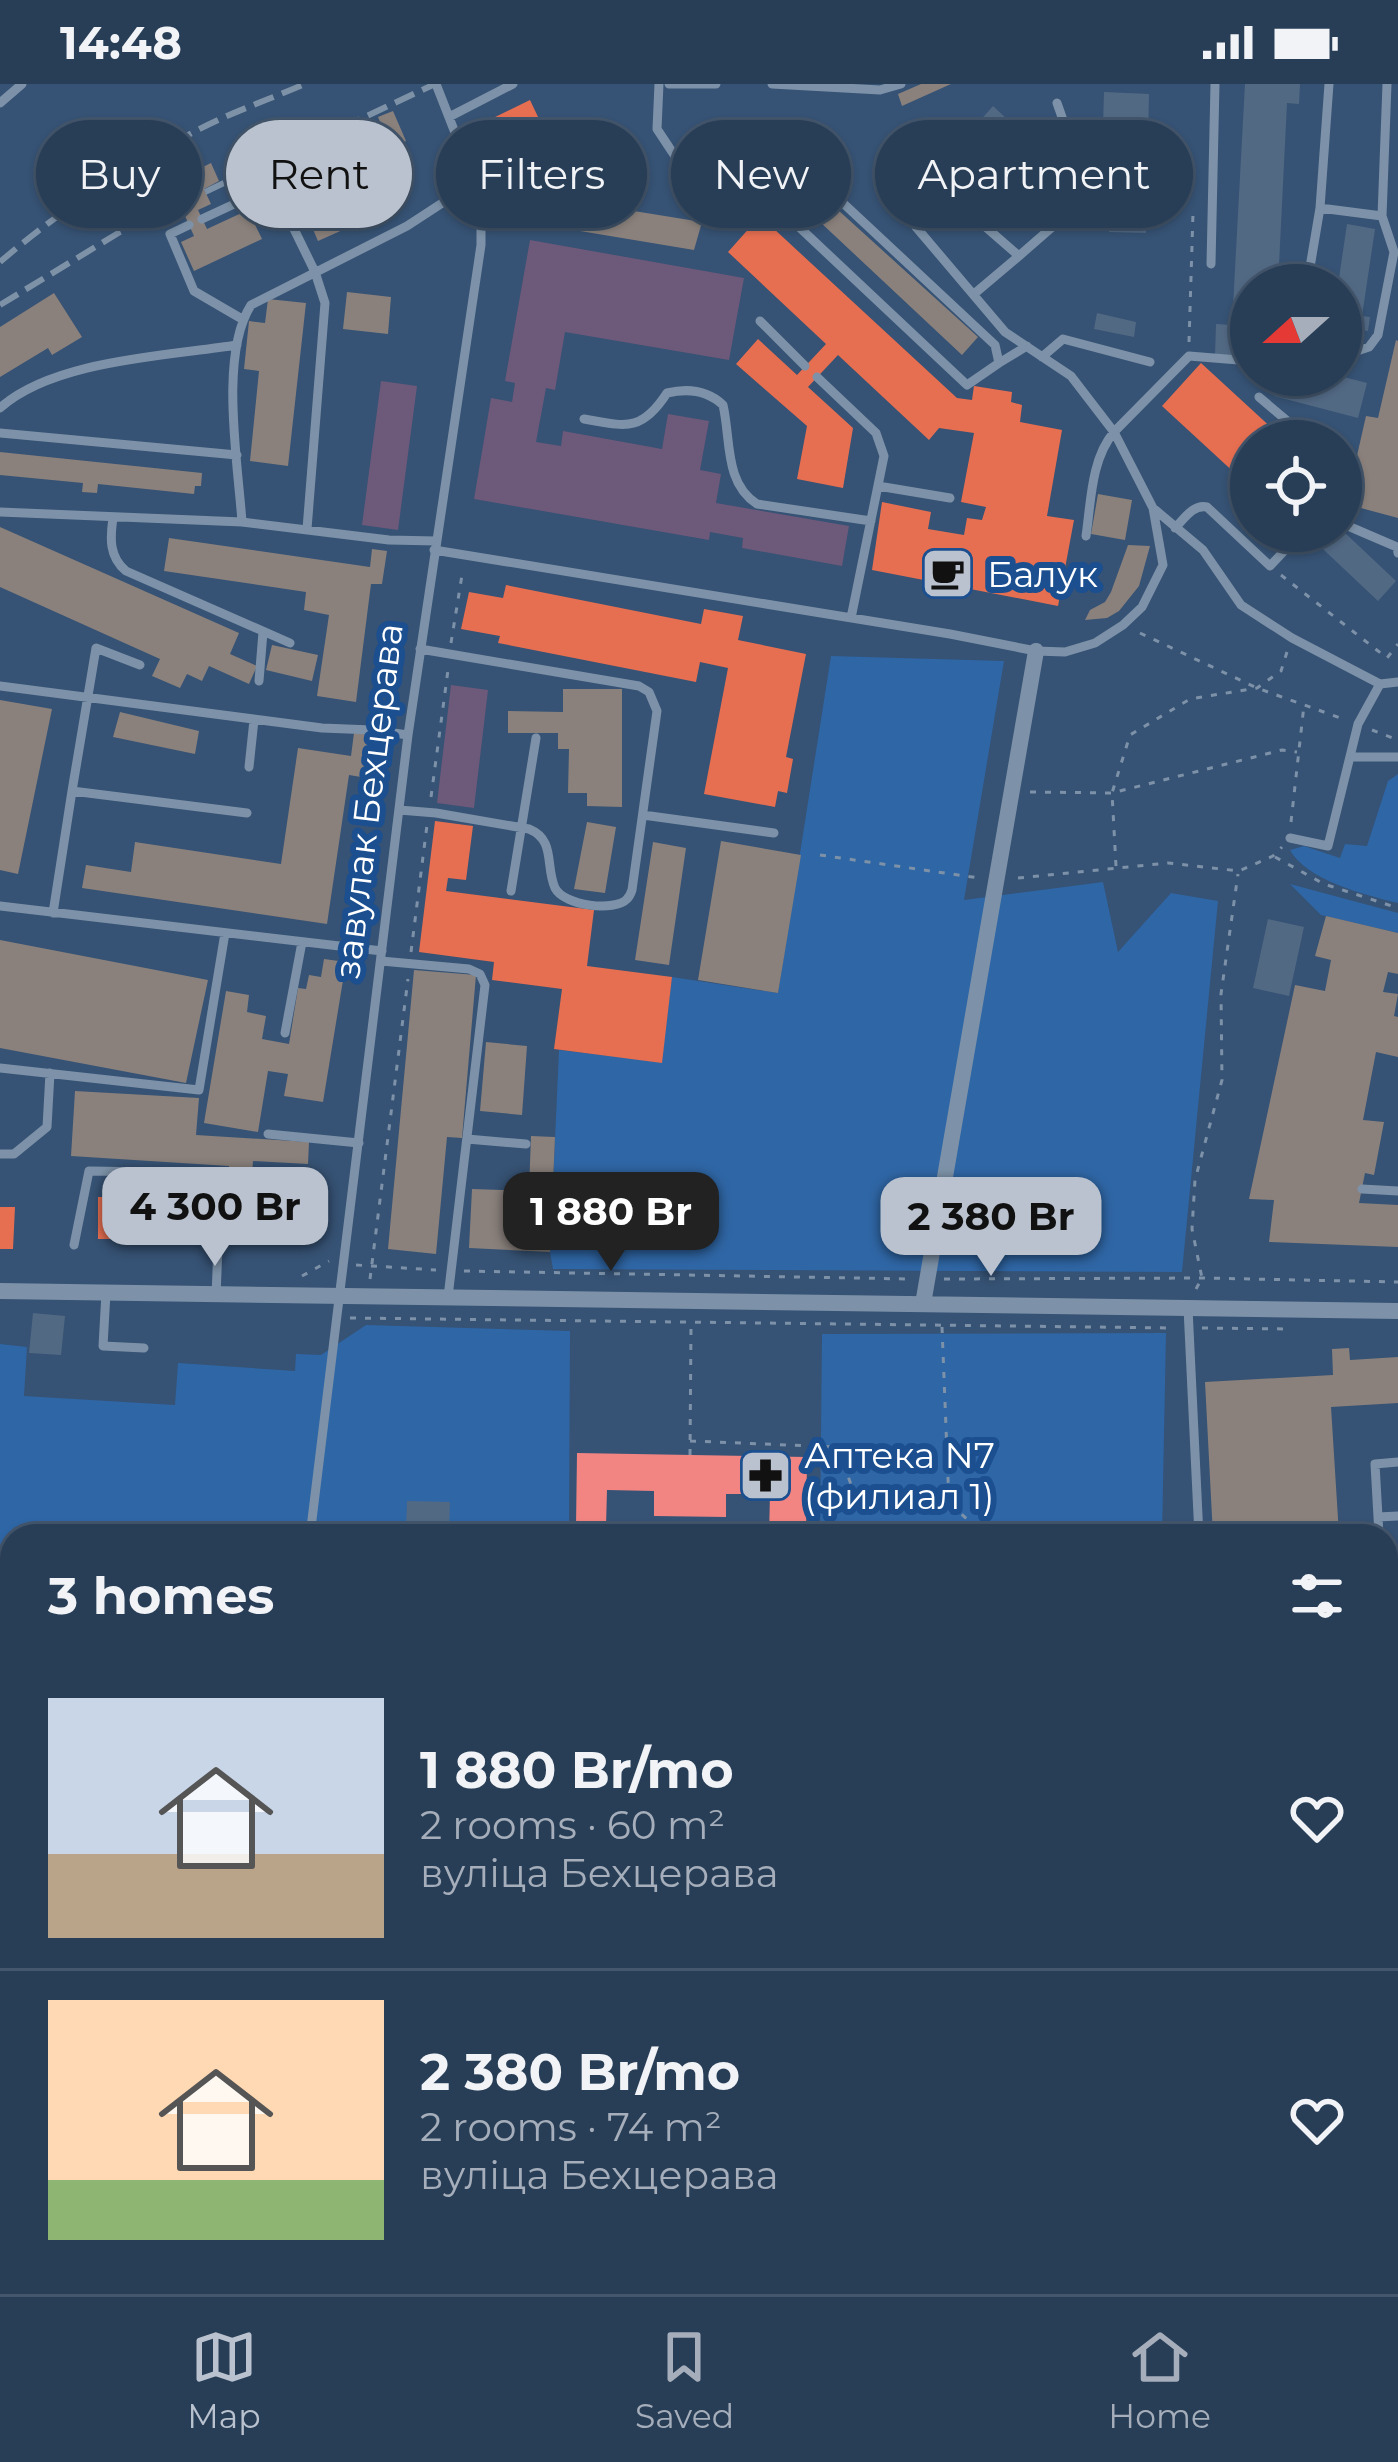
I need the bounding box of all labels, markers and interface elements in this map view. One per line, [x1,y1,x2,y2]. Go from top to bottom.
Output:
text: 14:48 [60,15,182,70]
chip: Buy [36,120,202,228]
chip: Rent [226,120,412,228]
chip: Filters [436,120,647,228]
chip: New [671,120,851,228]
chip: Apartment [875,120,1193,228]
north arrow [1230,264,1362,396]
map controls [1230,264,1362,552]
button: locate [1230,420,1362,552]
cafe icon: Балук [920,546,976,602]
place label: Балук [987,552,1098,596]
street label: завулак Бехцерава [324,621,412,981]
pin: 4 300 Br [91,1167,339,1269]
pin: 1 880 Br [487,1172,735,1274]
pin: 2 380 Br [867,1177,1115,1279]
text: 4 300 Br [129,1182,301,1230]
text: 1 880 Br [530,1187,692,1235]
text: 2 380 Br [907,1192,1075,1240]
place label: Аптека N7 (филиал 1) [804,1433,995,1518]
pharmacy icon: Аптека N7 (филиал 1) [737,1448,793,1504]
icon: filters [1284,1563,1350,1629]
text: 3 homes [48,1565,274,1627]
text: 1 880 Br/mo [420,1739,734,1801]
icon: home [144,1746,288,1890]
icon: heart [1284,1785,1350,1851]
text: 2 rooms · 60 m² [420,1801,725,1849]
text: вуліца Бехцерава [420,1849,778,1897]
text: 2 380 Br/mo [420,2041,740,2103]
icon: home [144,2048,288,2192]
icon: heart [1284,2087,1350,2153]
text: 2 rooms · 74 m² [420,2103,722,2151]
text: вуліца Бехцерава [420,2151,778,2199]
tab: Map [187,2324,261,2436]
tab: Saved [635,2324,734,2436]
tab: Home [1108,2324,1211,2436]

